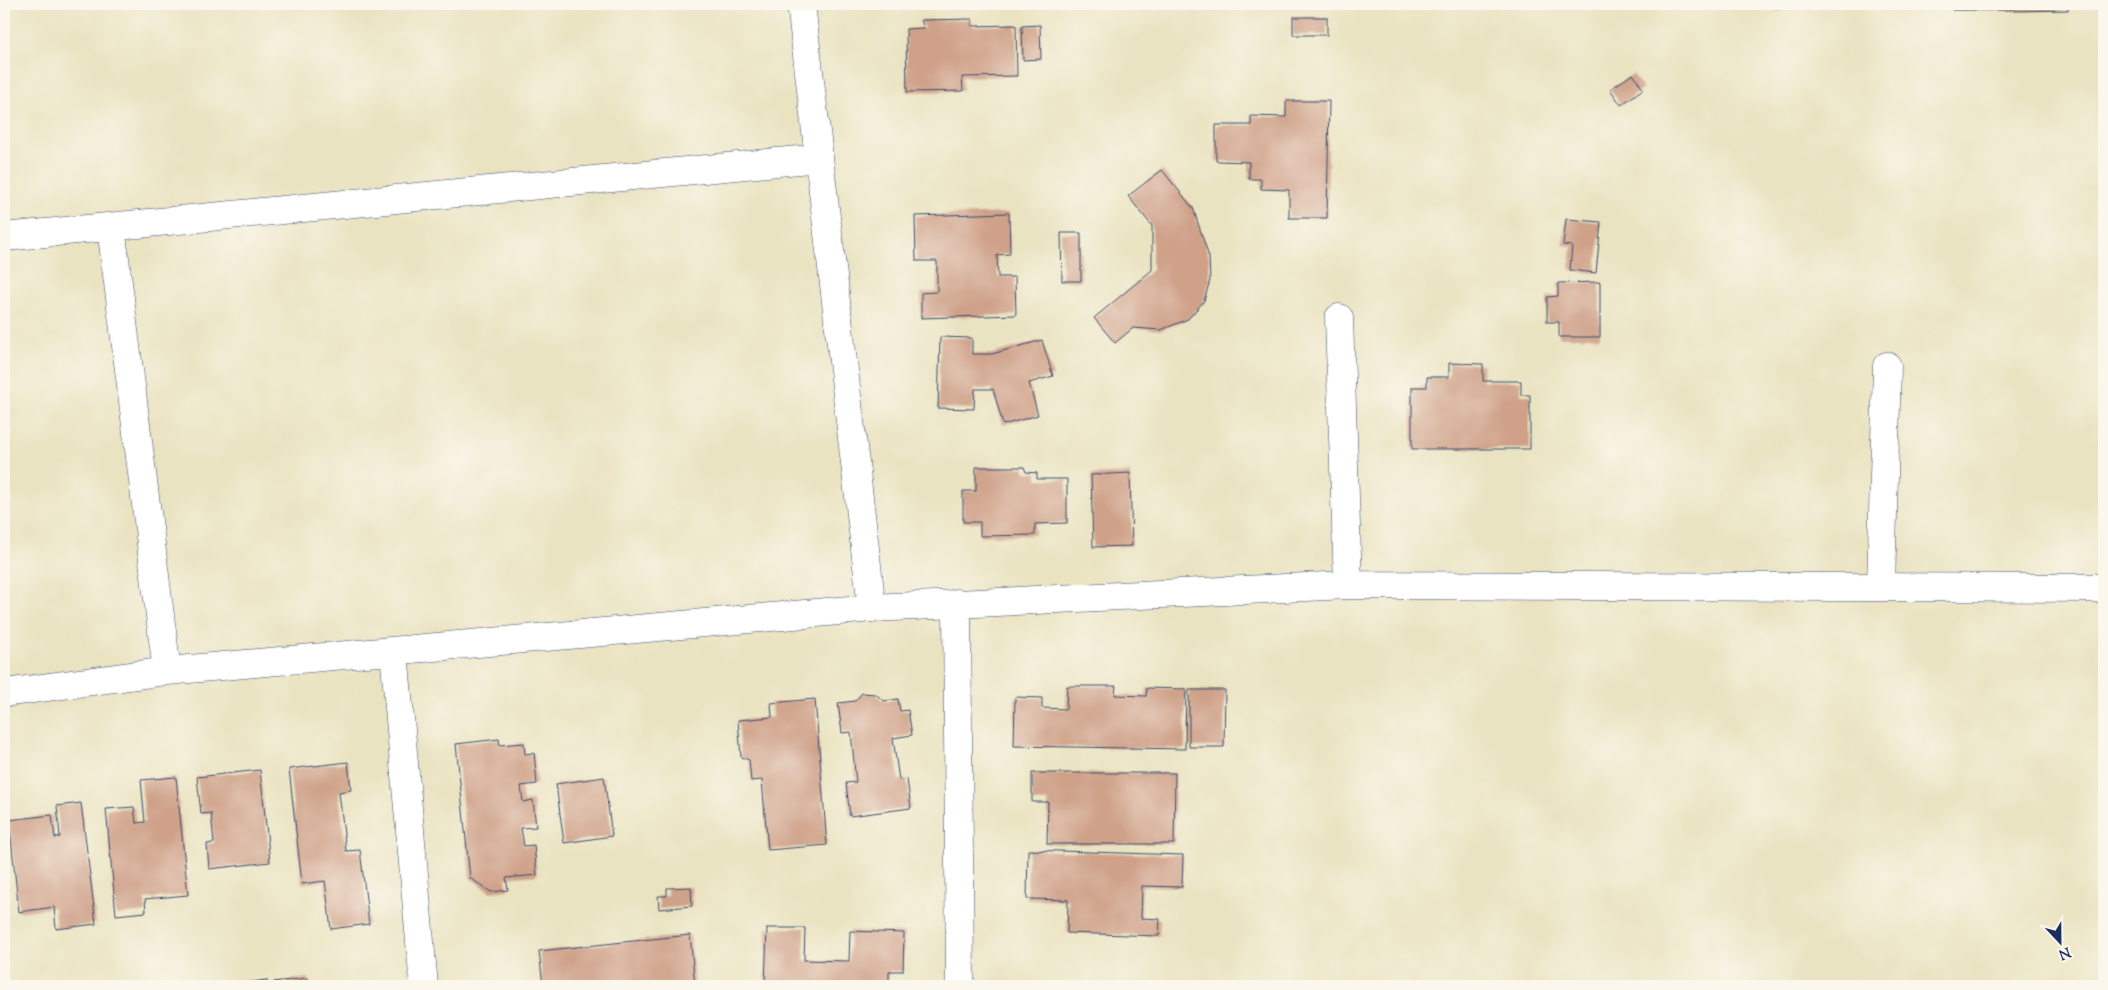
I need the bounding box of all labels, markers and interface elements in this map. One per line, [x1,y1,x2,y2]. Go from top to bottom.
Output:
north arrow [2036,918,2086,968]
text: N [2055,941,2073,964]

